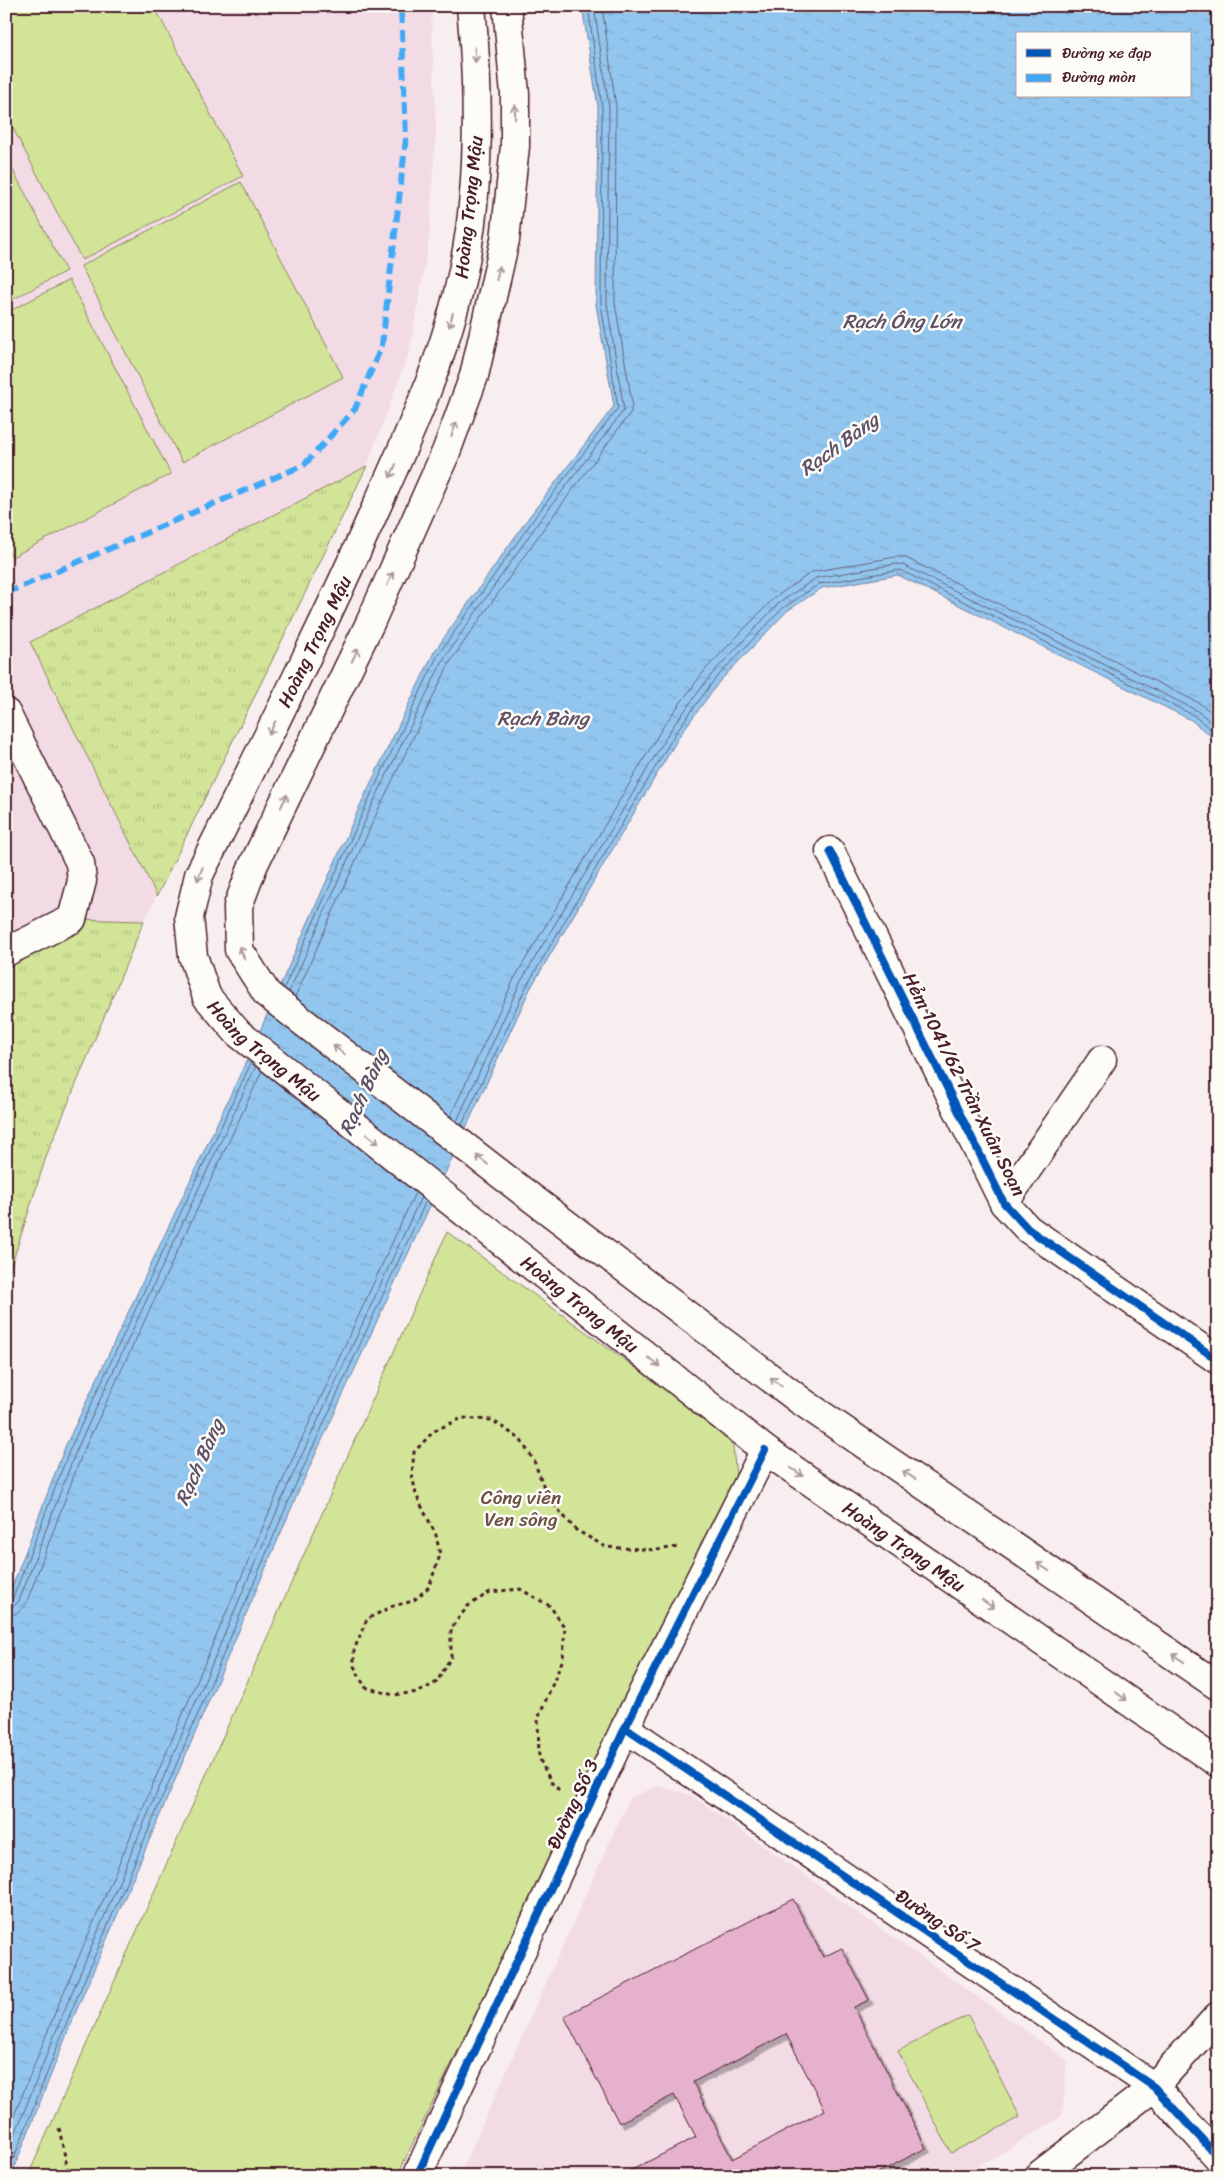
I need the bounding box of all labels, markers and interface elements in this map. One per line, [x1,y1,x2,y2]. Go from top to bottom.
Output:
legend [1016,32,1192,98]
text: Đường xe đạp [1062,40,1151,66]
one-way arrow [471,47,480,63]
text: Đường mòn [1062,64,1136,90]
one-way arrow [510,104,520,120]
street label: Hoàng Trọng Mậu [445,134,492,280]
one-way arrow [494,266,503,282]
water label: Rạch Ông Lớn [843,304,964,339]
one-way arrow [446,311,455,327]
water label: Rạch Bàng [792,402,888,485]
one-way arrow [450,422,459,438]
one-way arrow [387,463,397,478]
street label: Hoàng Trọng Mậu [268,569,361,713]
one-way arrow [386,572,395,587]
one-way arrow [351,648,360,663]
water label: Rạch Bàng [497,701,591,736]
one-way arrow [267,720,276,735]
one-way arrow [280,794,289,809]
one-way arrow [195,866,205,881]
one-way arrow [237,945,246,960]
street label: Hẻm 1041/62 Trần Xuân Soạn [894,966,1035,1202]
street label: Hoàng Trọng Mậu [199,992,329,1110]
water label: Rạch Bàng [329,1042,399,1141]
one-way arrow [333,1045,346,1056]
one-way arrow [366,1133,379,1144]
one-way arrow [475,1155,489,1165]
street label: Hoàng Trọng Mậu [513,1247,646,1362]
one-way arrow [647,1356,660,1367]
one-way arrow [769,1377,783,1387]
water label: Rạch Bàng [165,1412,235,1511]
one-way arrow [789,1467,803,1477]
one-way arrow [903,1470,917,1480]
park label: Công viên Ven sông [481,1481,561,1536]
street label: Hoàng Trọng Mậu [835,1492,972,1601]
one-way arrow [1037,1562,1051,1572]
one-way arrow [980,1599,994,1609]
one-way arrow [1171,1653,1185,1663]
one-way arrow [1114,1691,1128,1701]
street label: Đường Số 3 [537,1753,608,1855]
street label: Đường Số 7 [888,1880,988,1962]

